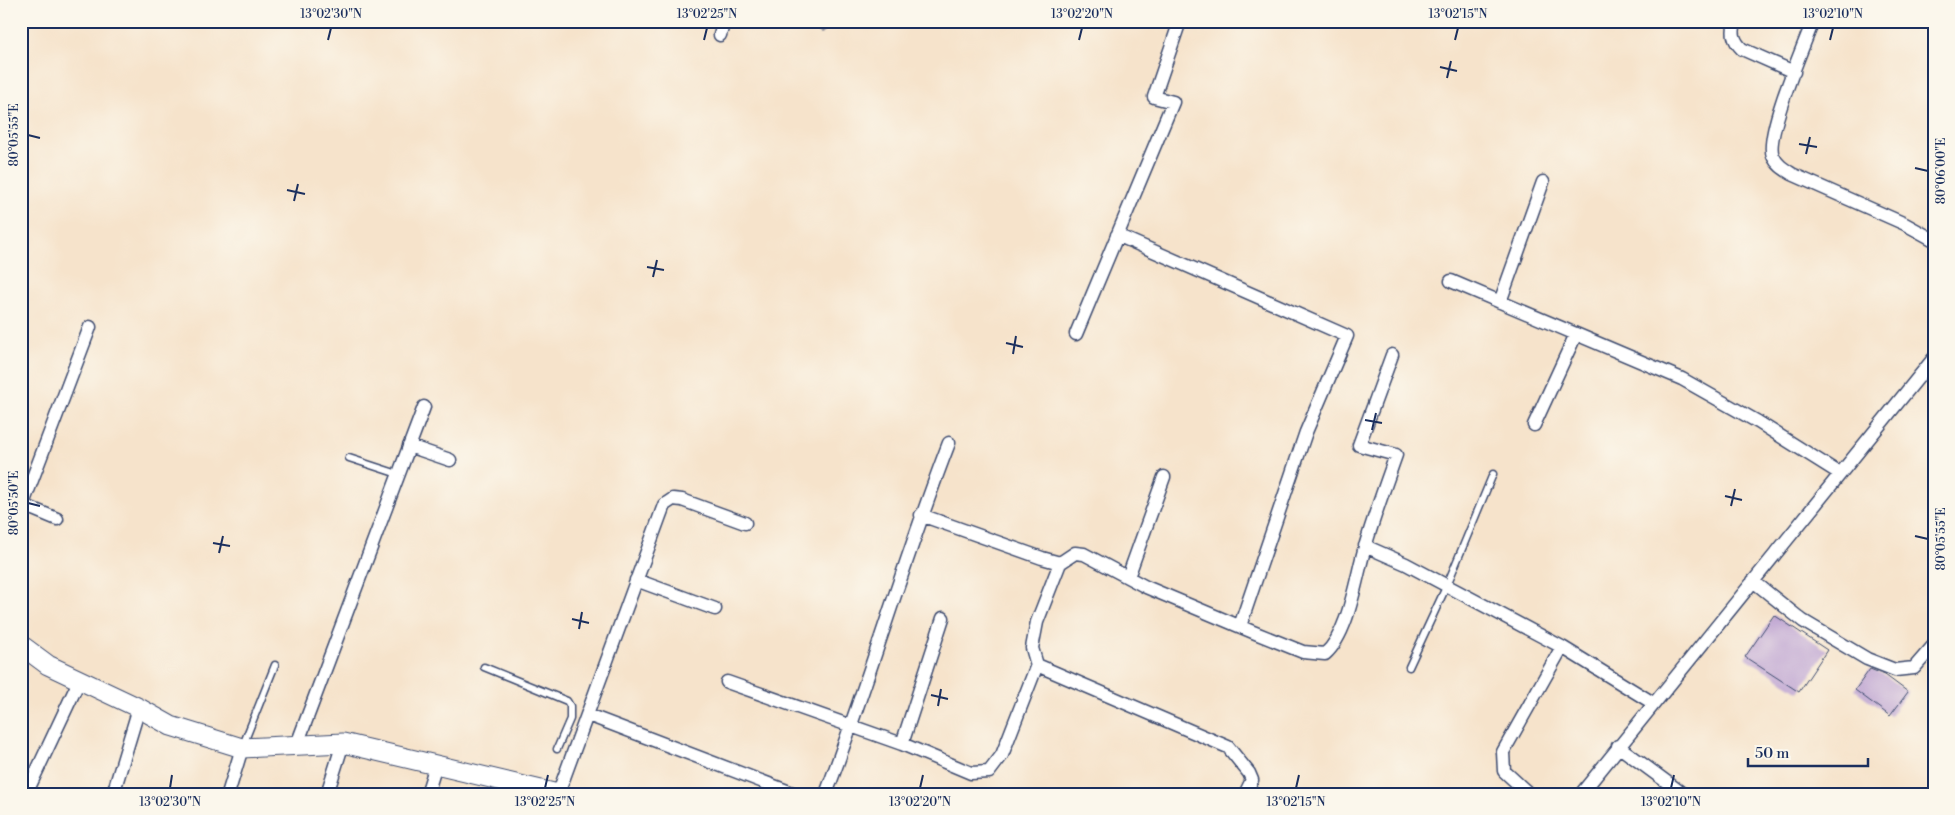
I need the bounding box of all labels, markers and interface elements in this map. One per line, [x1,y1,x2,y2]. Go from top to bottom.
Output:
text: 13°02'30"N [300,7,362,22]
text: 13°02'25"N [677,7,737,22]
text: 13°02'20"N [1051,7,1113,22]
text: 13°02'15"N [1429,7,1488,22]
text: 13°02'10"N [1803,7,1863,22]
text: 80°05'55"E [7,103,22,167]
text: 80°06'00"E [1934,138,1949,204]
text: 80°05'50"E [7,471,22,535]
text: 80°05'55"E [1934,507,1949,571]
scale bar [1748,735,1868,767]
text: 50 m [1755,744,1789,763]
text: 13°02'30"N [139,795,201,810]
text: 13°02'25"N [515,795,575,810]
text: 13°02'20"N [889,795,951,810]
text: 13°02'15"N [1267,795,1326,810]
text: 13°02'10"N [1641,795,1701,810]

